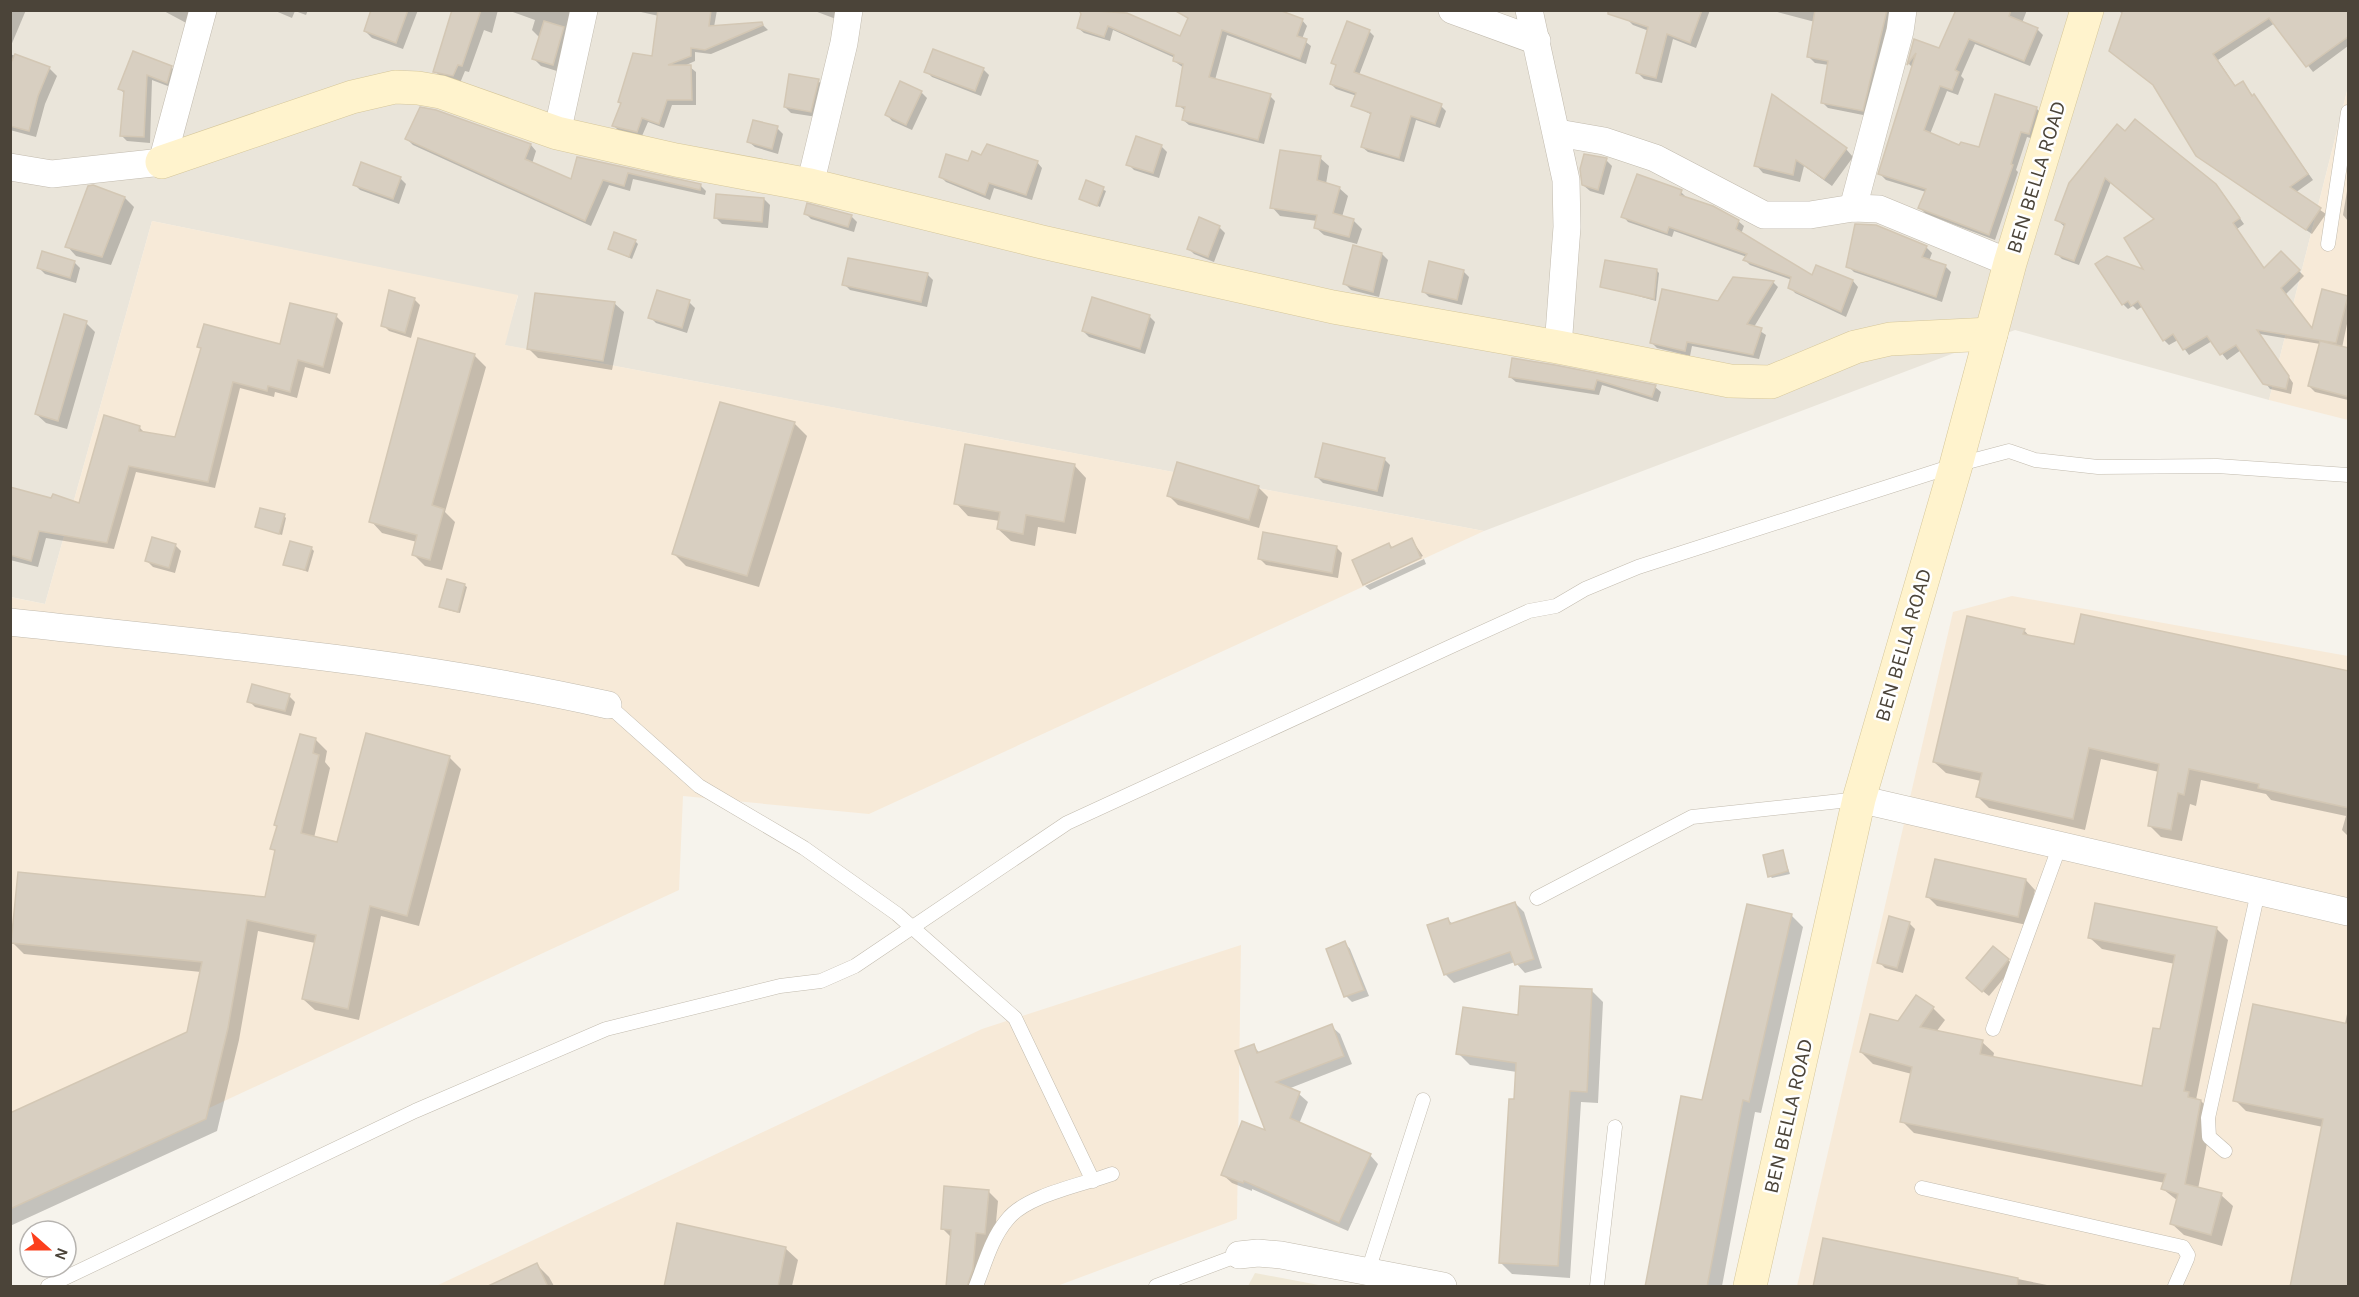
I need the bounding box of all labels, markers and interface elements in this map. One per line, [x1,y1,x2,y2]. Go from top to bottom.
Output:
street label: BEN BELLA ROAD [2001,98,2071,256]
street label: BEN BELLA ROAD [1870,566,1936,724]
street label: BEN BELLA ROAD [1759,1036,1817,1196]
north arrow [18,1219,78,1279]
text: N [51,1245,72,1263]

